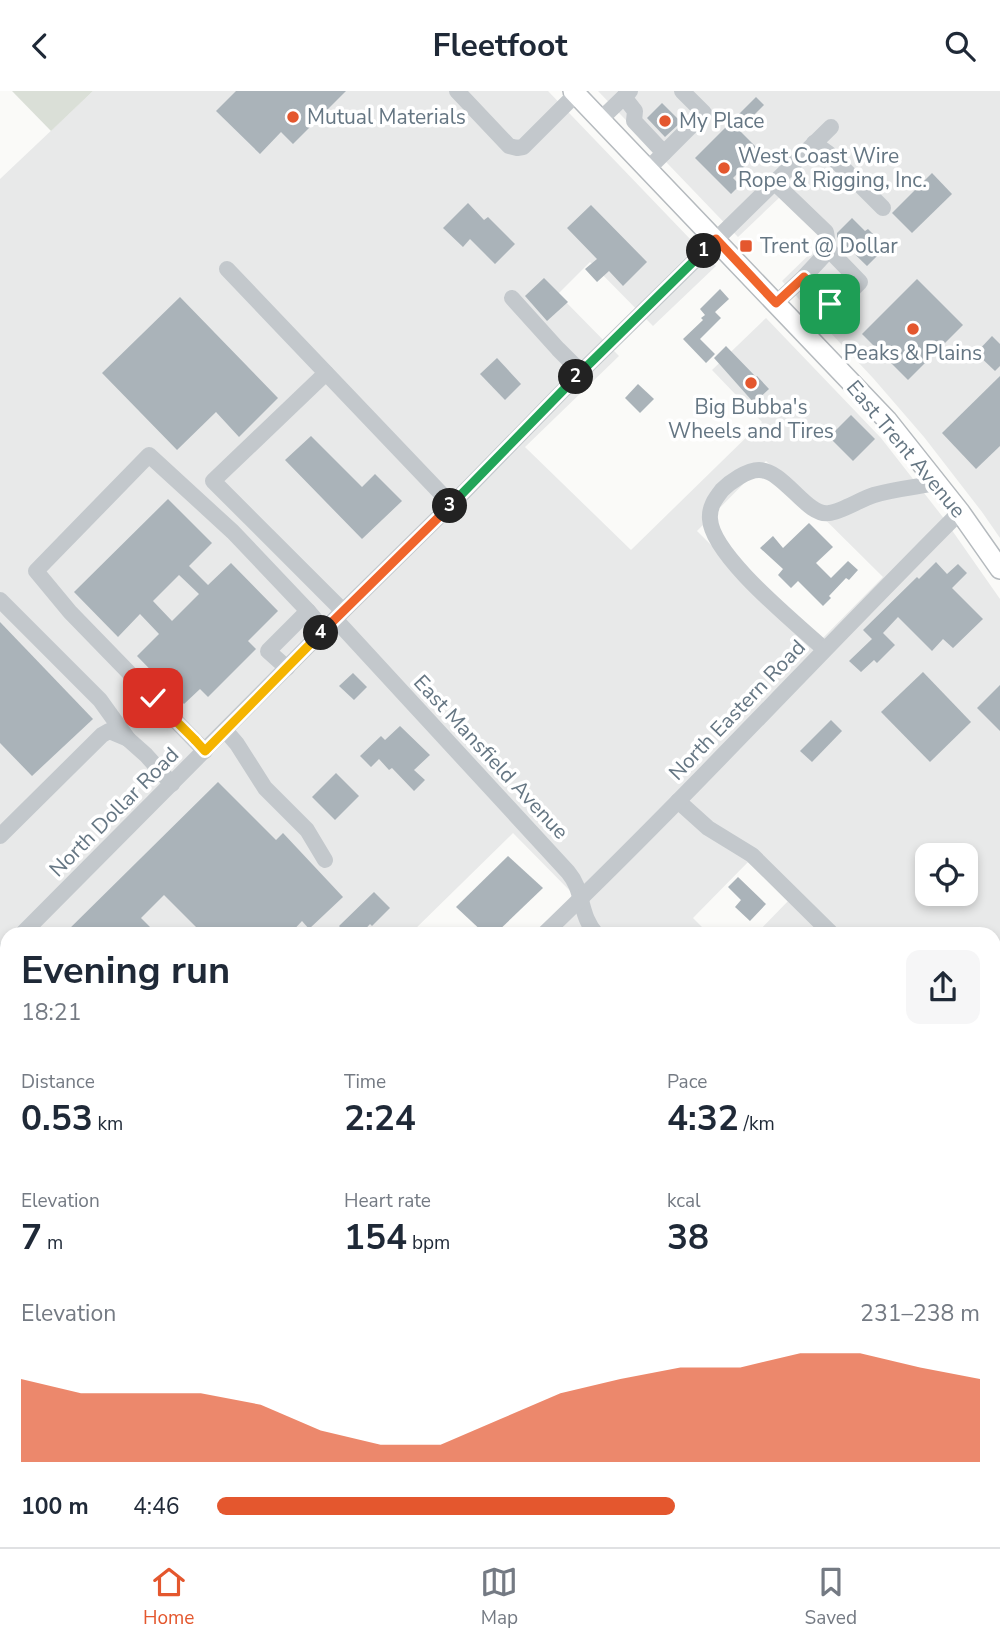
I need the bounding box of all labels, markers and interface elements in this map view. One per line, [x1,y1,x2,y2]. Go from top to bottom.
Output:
text: Fleetfoot [432,24,568,67]
icon: back [21,27,59,65]
icon: search [941,27,979,65]
place label: Mutual Materials [307,103,466,131]
place label: My Place [679,107,764,135]
marker: Mutual Materials [285,109,301,125]
marker: My Place [657,113,673,129]
place label: West Coast Wire Rope & Rigging, Inc. [738,142,927,194]
marker: West Coast Wire Rope & Rigging, Inc. [716,160,732,176]
place label: Trent @ Dollar [760,232,898,260]
pin: 1 [686,233,722,269]
text: 1 [698,237,709,263]
marker: Trent @ Dollar [738,238,754,254]
pin [800,274,860,334]
icon: arrive [811,285,849,323]
marker: Peaks & Plains [905,321,921,337]
place label: Peaks & Plains [844,339,982,367]
pin: 2 [558,359,594,395]
text: 2 [570,363,581,389]
street label: East Trent Avenue [840,374,972,524]
marker: Big Bubba's Wheels and Tires [743,375,759,391]
place label: Big Bubba's Wheels and Tires [668,393,834,445]
pin: 3 [433,489,468,523]
text: 3 [444,492,455,518]
pin: 4 [304,615,338,651]
text: 4 [315,619,326,645]
street label: North Eastern Road [663,634,811,786]
pin [123,668,183,728]
street label: East Mansfield Avenue [407,669,575,845]
icon: check [134,679,172,717]
street label: North Dollar Road [43,741,185,883]
map controls [915,843,978,906]
button: locate [915,843,978,906]
text: Evening run [21,945,230,996]
button: share [906,950,980,1024]
text: 18:21 [21,997,81,1028]
text: Distance [21,1069,95,1095]
text: Time [344,1069,386,1095]
text: Pace [667,1069,707,1095]
text: 0.53 [21,1095,93,1142]
text: 2:24 [344,1095,416,1142]
text: 4:32 [667,1095,739,1142]
text: km [93,1111,123,1137]
text: /km [739,1111,775,1137]
text: Elevation [21,1188,100,1214]
text: Heart rate [344,1188,431,1214]
text: kcal [667,1188,701,1214]
text: 7 [21,1214,42,1261]
text: 154 [344,1214,407,1261]
text: 38 [667,1214,709,1261]
text: m [42,1230,63,1256]
text: bpm [407,1230,450,1256]
text: Elevation [21,1298,116,1329]
text: 231–238 m [860,1298,980,1329]
text: 100 m [21,1491,89,1522]
text: 4:46 [133,1491,180,1522]
tab: Home [143,1563,194,1631]
tab: Map [480,1563,518,1631]
tab: Saved [804,1563,857,1631]

